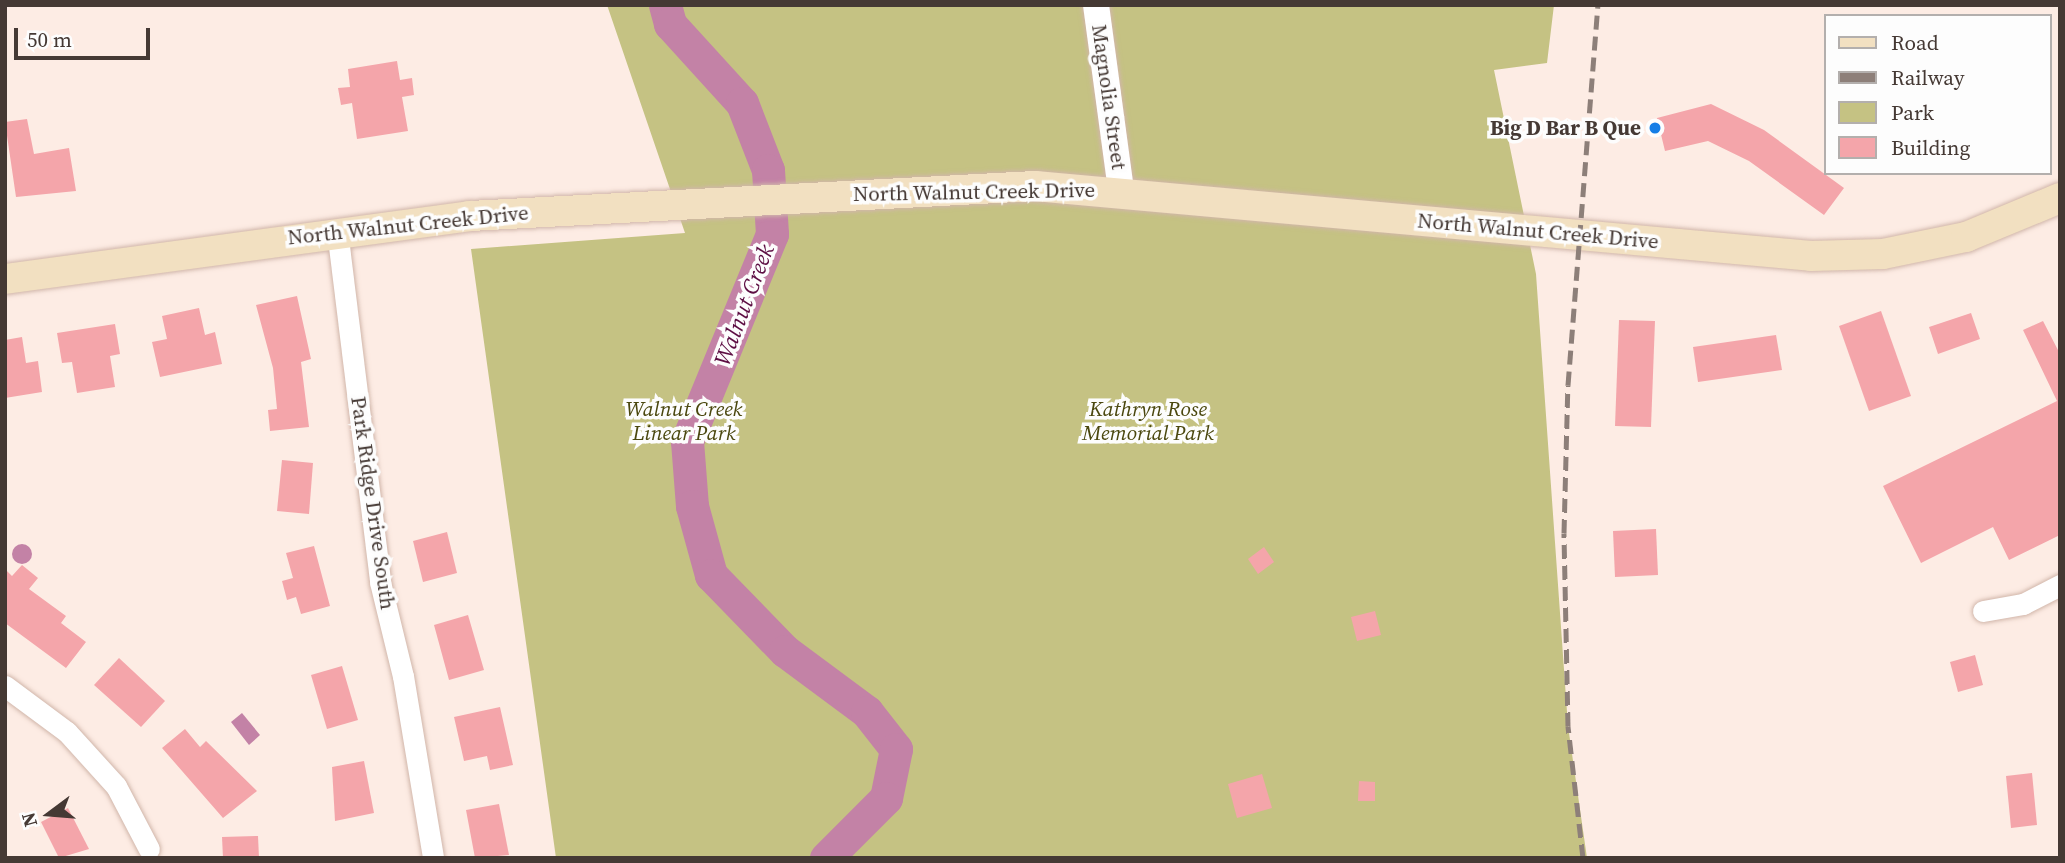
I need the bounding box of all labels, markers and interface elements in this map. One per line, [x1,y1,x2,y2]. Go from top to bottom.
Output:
scale bar [18,14,154,58]
legend [1824,14,2051,175]
street label: Magnolia Street [1086,23,1132,171]
text: 50 m [27,25,72,54]
text: Road [1891,28,1939,57]
text: Railway [1891,63,1965,92]
text: Park [1891,98,1934,127]
place label: Big D Bar B Que [1490,115,1641,141]
marker: Big D Bar B Que [1647,120,1663,136]
text: Building [1891,133,1970,162]
street label: North Walnut Creek Drive [852,177,1096,207]
street label: North Walnut Creek Drive [286,200,530,250]
street label: North Walnut Creek Drive [1416,208,1660,254]
water label: Walnut Creek [708,240,780,370]
street label: Park Ridge Drive South [346,395,400,611]
park label: Walnut Creek Linear Park [626,396,742,446]
park label: Kathryn Rose Memorial Park [1082,396,1214,446]
north arrow [14,779,84,849]
text: N [14,810,43,830]

